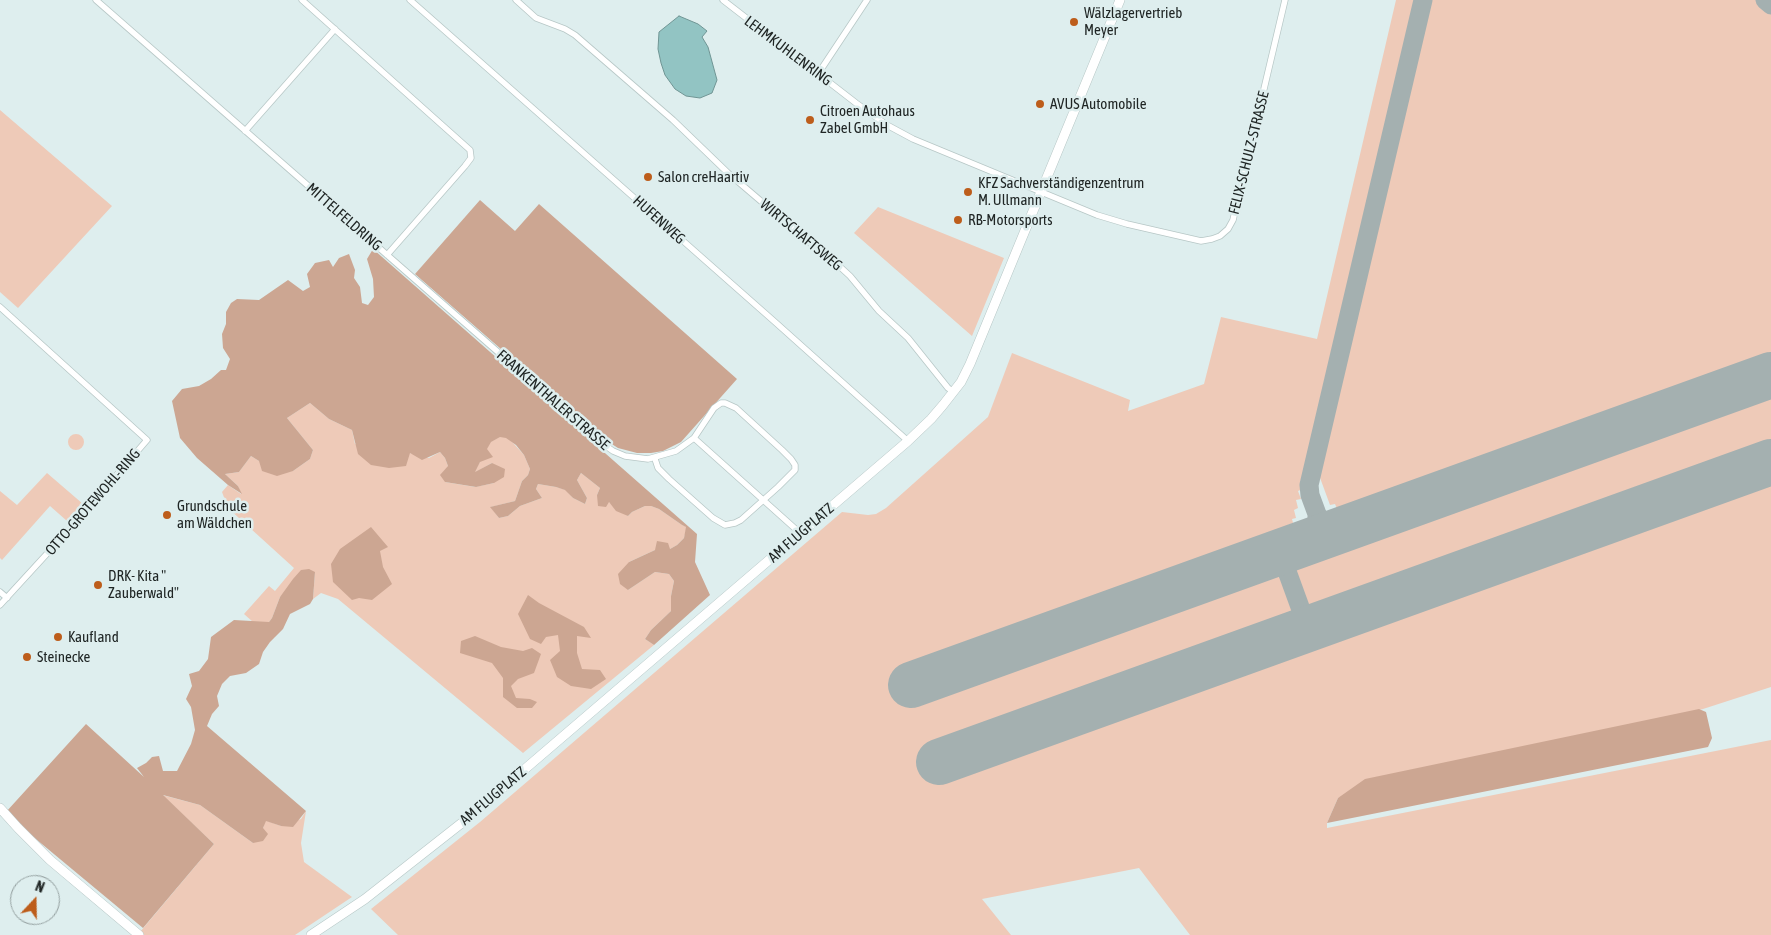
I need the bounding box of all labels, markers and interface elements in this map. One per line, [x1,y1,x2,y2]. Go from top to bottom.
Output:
place label: Wälzlagervertrieb Meyer [1084,4,1182,39]
street label: LEHMKUHLENRING [741,12,835,90]
marker: Wälzlagervertrieb Meyer [1068,16,1080,28]
street label: FELIX-SCHULZ-STRASSE [1225,90,1273,216]
place label: AVUS Automobile [1050,95,1146,113]
marker: AVUS Automobile [1034,98,1046,110]
place label: Citroen Autohaus Zabel GmbH [820,102,915,137]
marker: Citroen Autohaus Zabel GmbH [804,114,816,126]
place label: Salon creHaartiv [658,168,749,186]
marker: Salon creHaartiv [642,171,654,183]
place label: KFZ Sachverständigenzentrum M. Ullmann [978,174,1144,209]
street label: MITTELFELDRING [303,179,385,255]
marker: KFZ Sachverständigenzentrum M. Ullmann [962,186,974,198]
street label: HUFENWEG [629,192,689,248]
street label: WIRTSCHAFTSWEG [756,195,846,275]
place label: RB-Motorsports [968,211,1052,229]
marker: RB-Motorsports [952,214,964,226]
street label: FRANKENTHALER STRASSE [493,346,613,454]
street label: OTTO-GROTEWOHL-RING [42,445,144,559]
place label: Grundschule am Wäldchen [177,497,252,532]
street label: AM FLUGPLATZ [764,500,838,566]
marker: Grundschule am Wäldchen [161,509,173,521]
place label: DRK- Kita " Zauberwald" [108,567,179,602]
marker: DRK- Kita " Zauberwald" [92,579,104,591]
place label: Kaufland [68,628,119,646]
marker: Kaufland [52,631,64,643]
place label: Steinecke [37,648,90,666]
marker: Steinecke [21,651,33,663]
street label: AM FLUGPLATZ [456,763,530,829]
north arrow [10,875,60,925]
text: N [33,878,47,896]

